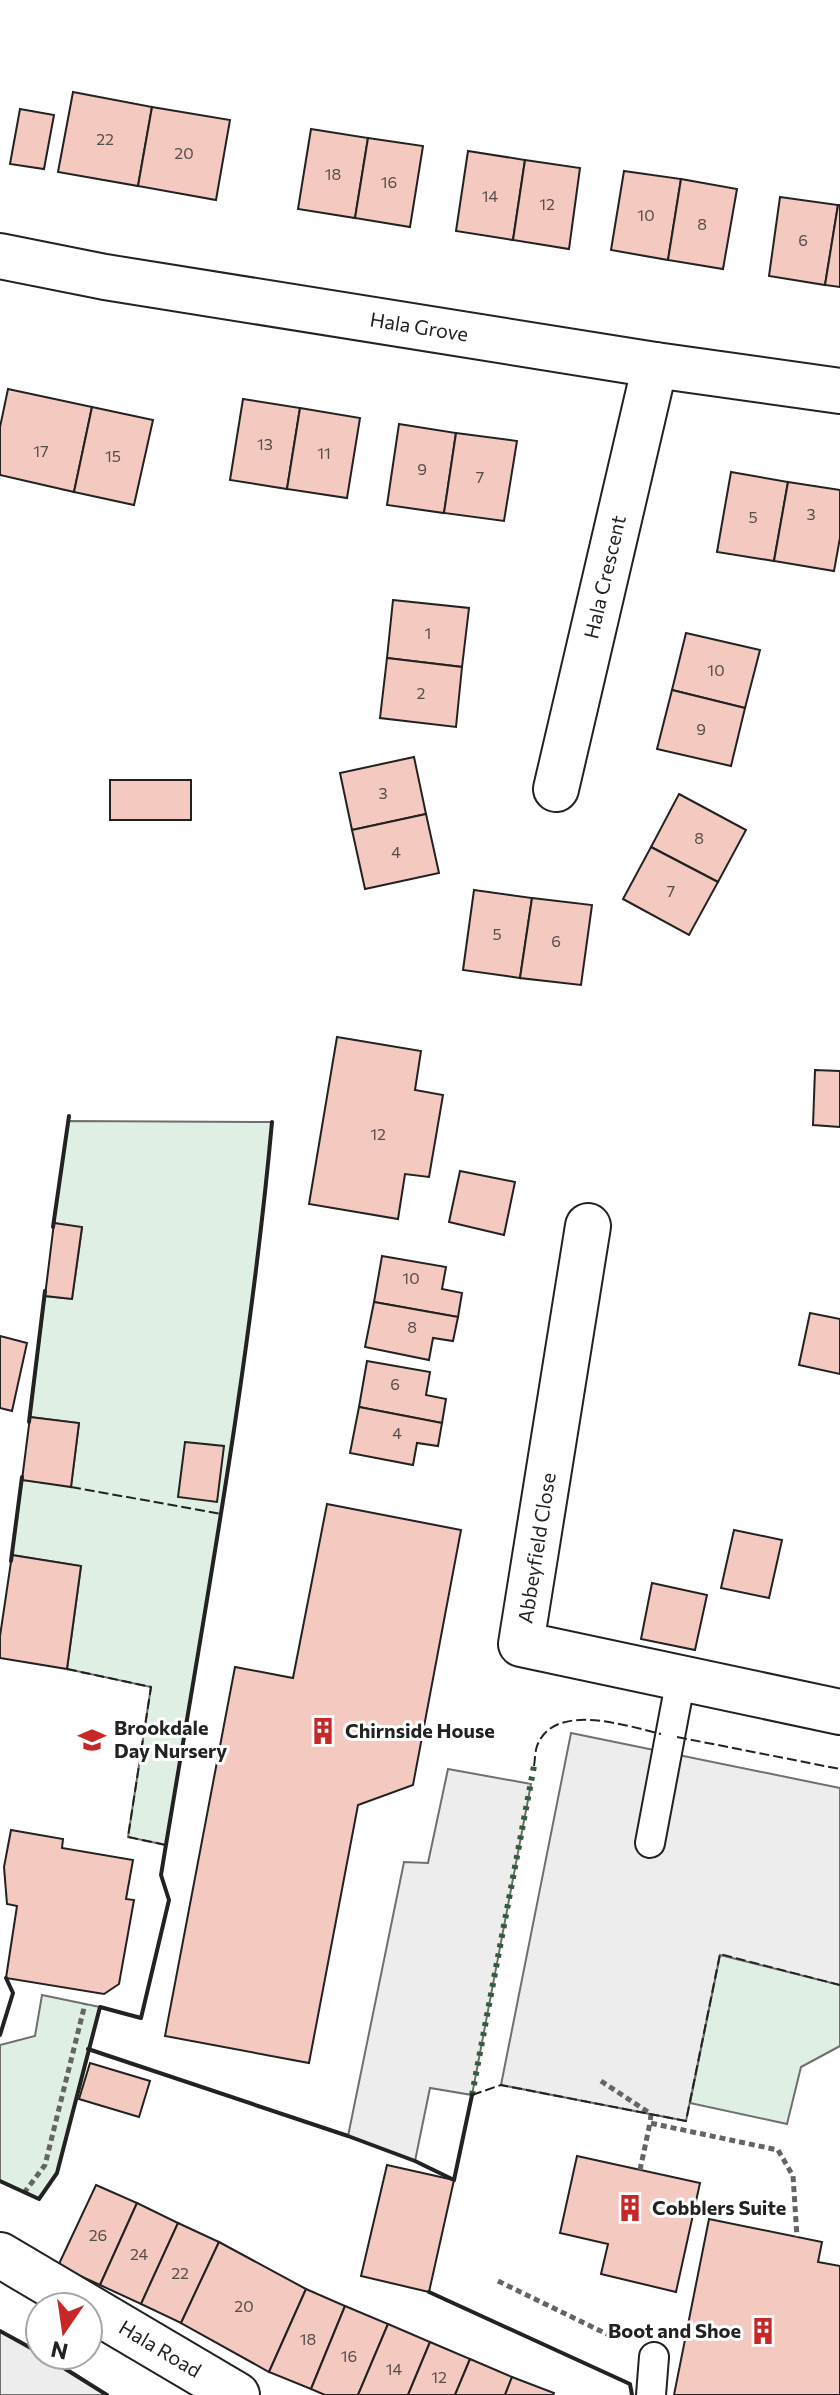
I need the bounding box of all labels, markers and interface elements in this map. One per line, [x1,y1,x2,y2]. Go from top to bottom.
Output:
house number: 22 [96,129,114,148]
house number: 20 [174,143,194,162]
house number: 18 [325,164,341,183]
house number: 16 [381,172,397,191]
house number: 14 [482,186,499,205]
house number: 12 [539,194,555,213]
house number: 10 [637,205,655,224]
house number: 8 [697,214,707,233]
house number: 6 [798,230,808,249]
street label: Hala Grove [368,306,470,346]
house number: 13 [257,434,273,453]
house number: 17 [33,441,49,460]
house number: 11 [317,443,331,462]
house number: 15 [105,446,121,465]
house number: 9 [417,459,427,478]
house number: 7 [476,467,484,486]
house number: 3 [806,504,816,523]
house number: 5 [748,507,758,526]
street label: Hala Crescent [578,513,630,641]
house number: 1 [425,623,431,642]
house number: 10 [707,660,725,679]
house number: 2 [417,683,426,702]
house number: 9 [696,719,706,738]
house number: 3 [378,783,388,802]
house number: 8 [694,828,704,847]
house number: 4 [391,842,401,861]
house number: 7 [667,881,675,900]
house number: 5 [492,924,502,943]
house number: 6 [551,931,561,950]
house number: 12 [370,1124,386,1143]
house number: 10 [402,1268,420,1287]
house number: 8 [407,1317,417,1336]
house number: 6 [390,1374,400,1393]
house number: 4 [392,1423,402,1442]
street label: Abbeyfield Close [512,1471,560,1625]
place label: Brookdale Day Nursery [114,1715,227,1762]
building icon: Chirnside House [308,1716,338,1746]
place label: Chirnside House [345,1718,495,1742]
school or university icon: Brookdale Day Nursery [77,1725,107,1755]
building icon: Cobblers Suite [615,2193,645,2223]
place label: Cobblers Suite [652,2195,786,2219]
house number: 26 [89,2225,107,2244]
house number: 24 [130,2244,148,2263]
house number: 22 [171,2263,189,2282]
north arrow [24,2291,104,2371]
house number: 20 [234,2296,254,2315]
street label: Hala Road [115,2314,206,2382]
building icon: Boot and Shoe [748,2316,778,2346]
place label: Boot and Shoe [608,2318,741,2342]
house number: 18 [300,2329,316,2348]
text: N [48,2336,70,2366]
house number: 16 [341,2346,357,2365]
house number: 14 [386,2359,403,2378]
house number: 12 [431,2367,447,2386]

